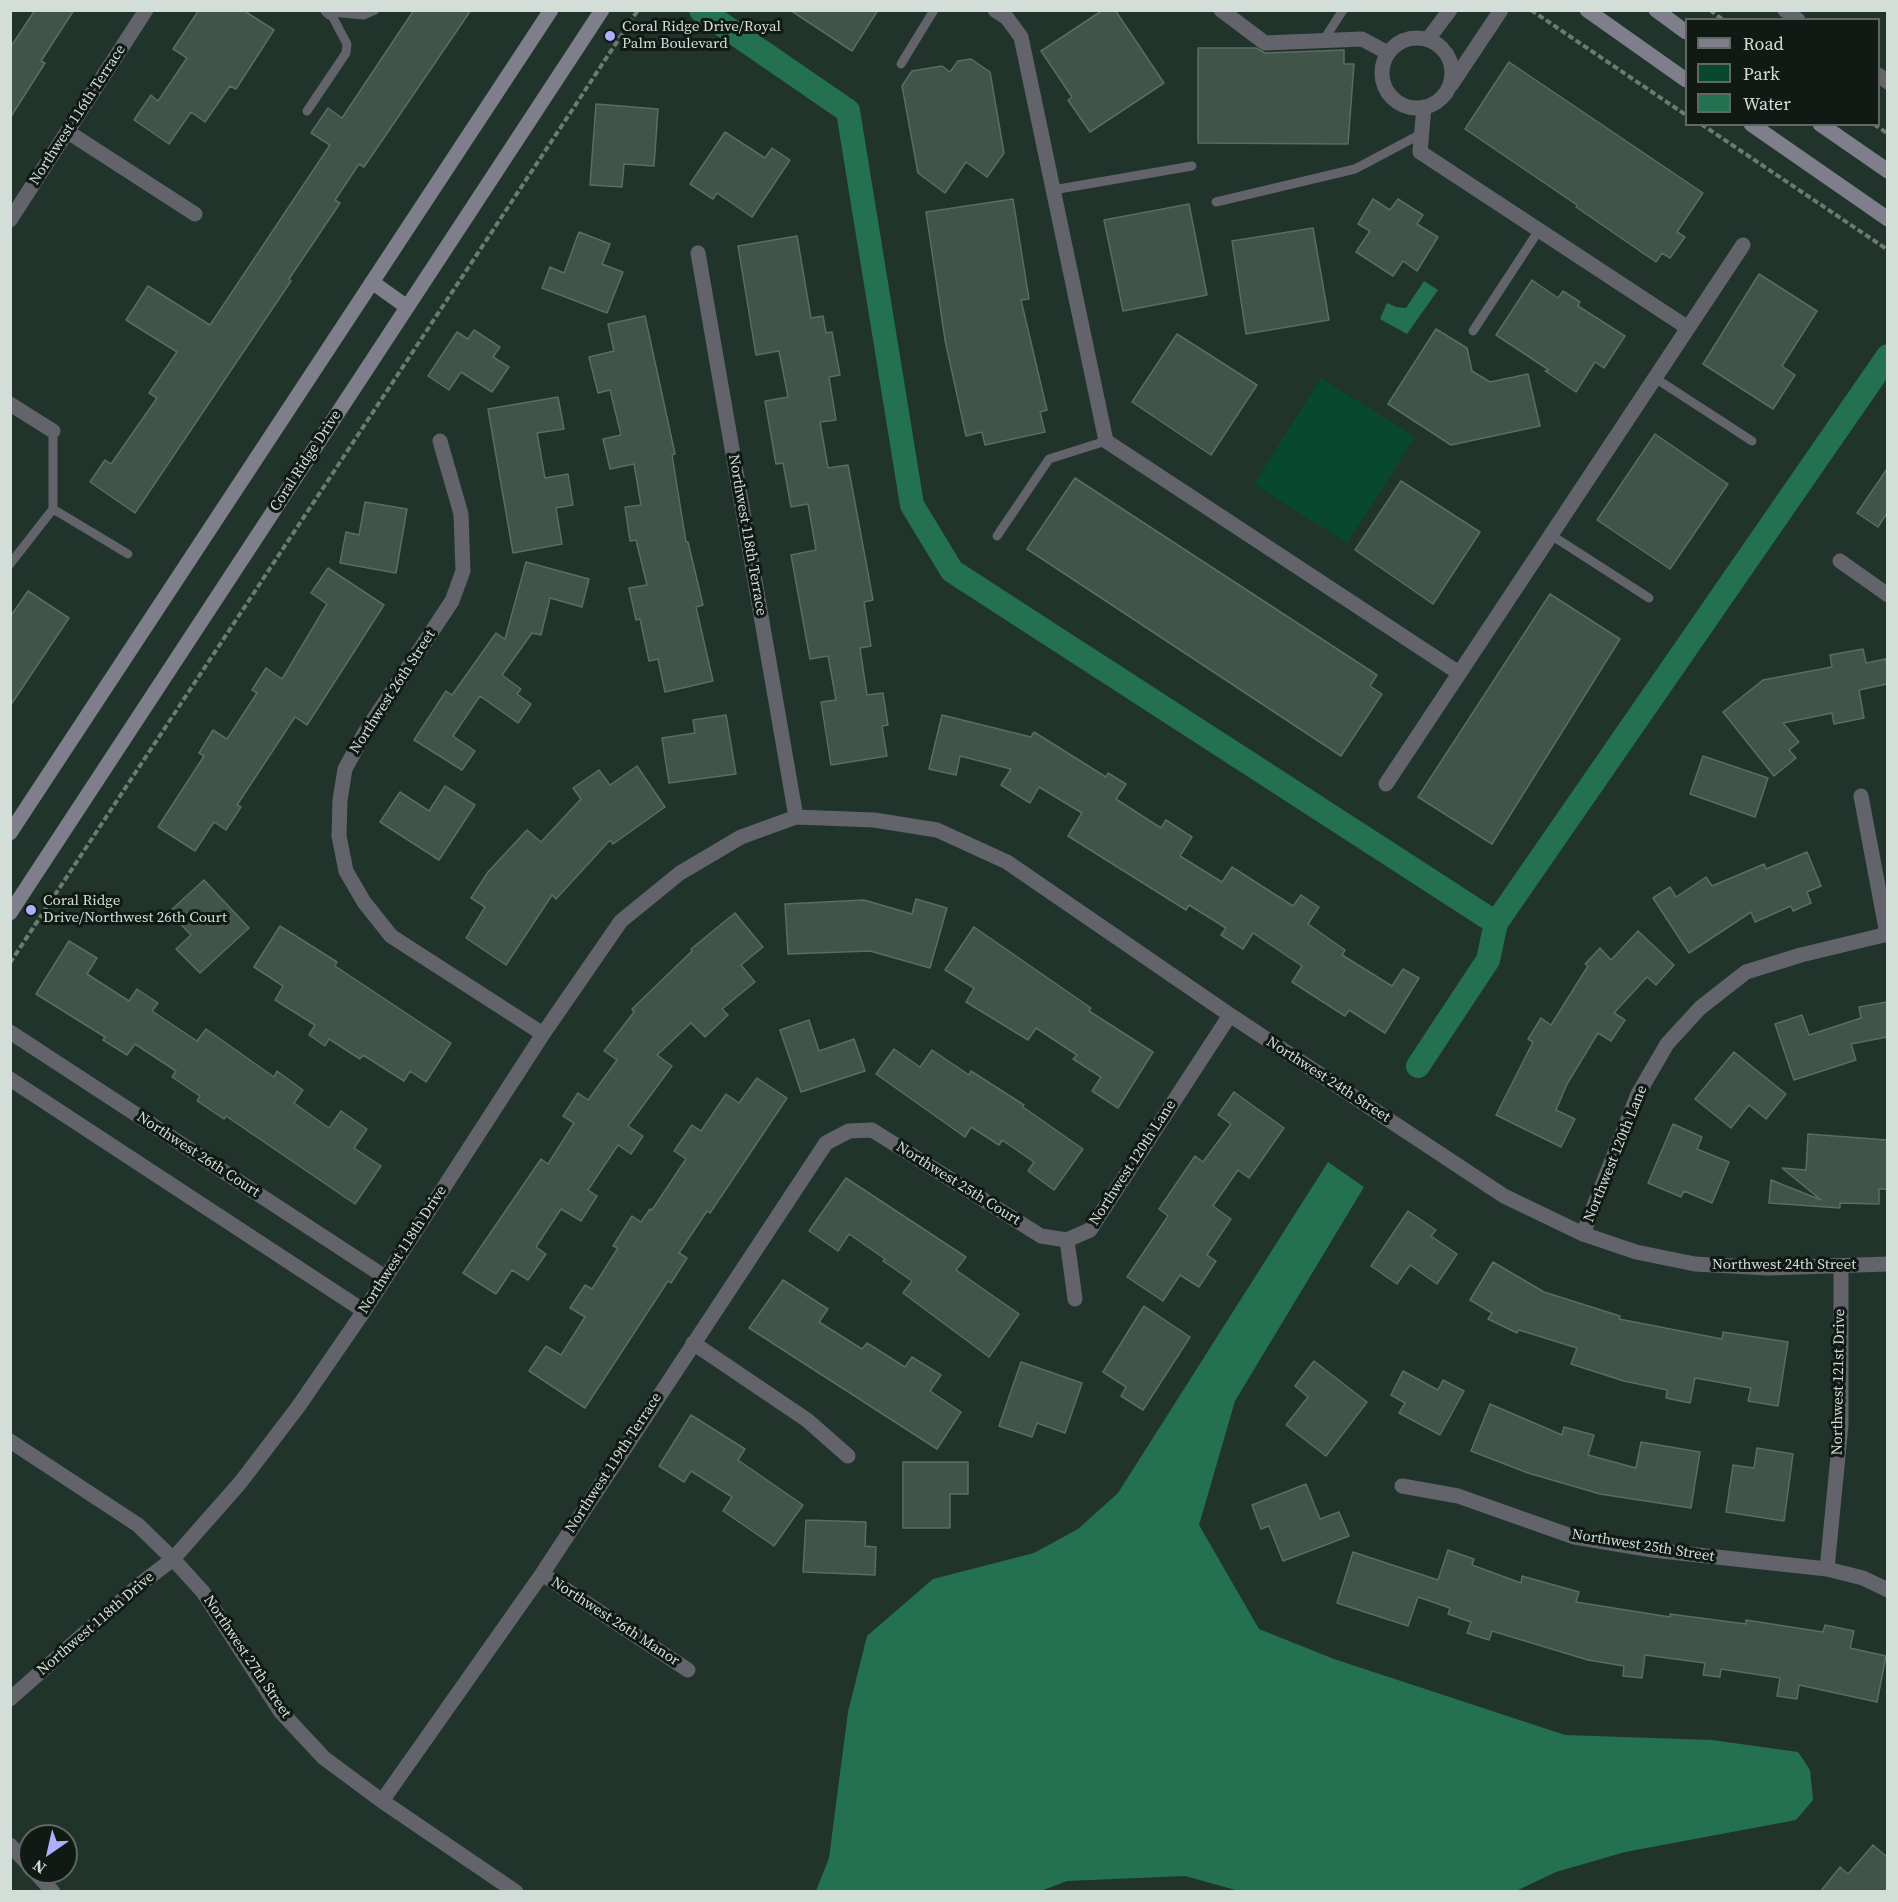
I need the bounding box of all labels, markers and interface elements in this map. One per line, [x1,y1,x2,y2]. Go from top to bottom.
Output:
place label: Coral Ridge Drive/Royal Palm Boulevard [622,18,781,53]
legend [1685,18,1880,126]
marker: Coral Ridge Drive/Royal Palm Boulevard [603,29,617,43]
text: Road [1743,31,1784,56]
street label: Northwest 116th Terrace [26,42,130,188]
text: Park [1743,61,1780,86]
text: Water [1743,91,1791,116]
street label: Coral Ridge Drive [267,407,345,515]
street label: Northwest 118th Terrace [724,453,770,617]
street label: Northwest 26th Street [346,627,440,757]
place label: Coral Ridge Drive/Northwest 26th Court [43,892,227,927]
marker: Coral Ridge Drive/Northwest 26th Court [24,903,38,917]
street label: Northwest 24th Street [1263,1033,1393,1127]
street label: Northwest 120th Lane [1580,1083,1652,1225]
street label: Northwest 120th Lane [1086,1097,1180,1229]
street label: Northwest 26th Court [133,1109,263,1201]
street label: Northwest 25th Court [893,1138,1023,1230]
street label: Northwest 118th Drive [355,1183,451,1317]
street label: Northwest 24th Street [1712,1256,1856,1274]
street label: Northwest 121st Drive [1829,1309,1849,1455]
street label: Northwest 119th Terrace [562,1390,666,1536]
street label: Northwest 25th Street [1570,1526,1716,1566]
street label: Northwest 118th Drive [34,1568,158,1680]
street label: Northwest 26th Manor [547,1574,683,1670]
street label: Northwest 27th Street [199,1592,295,1722]
north arrow [18,1824,78,1884]
text: N [28,1855,50,1880]

